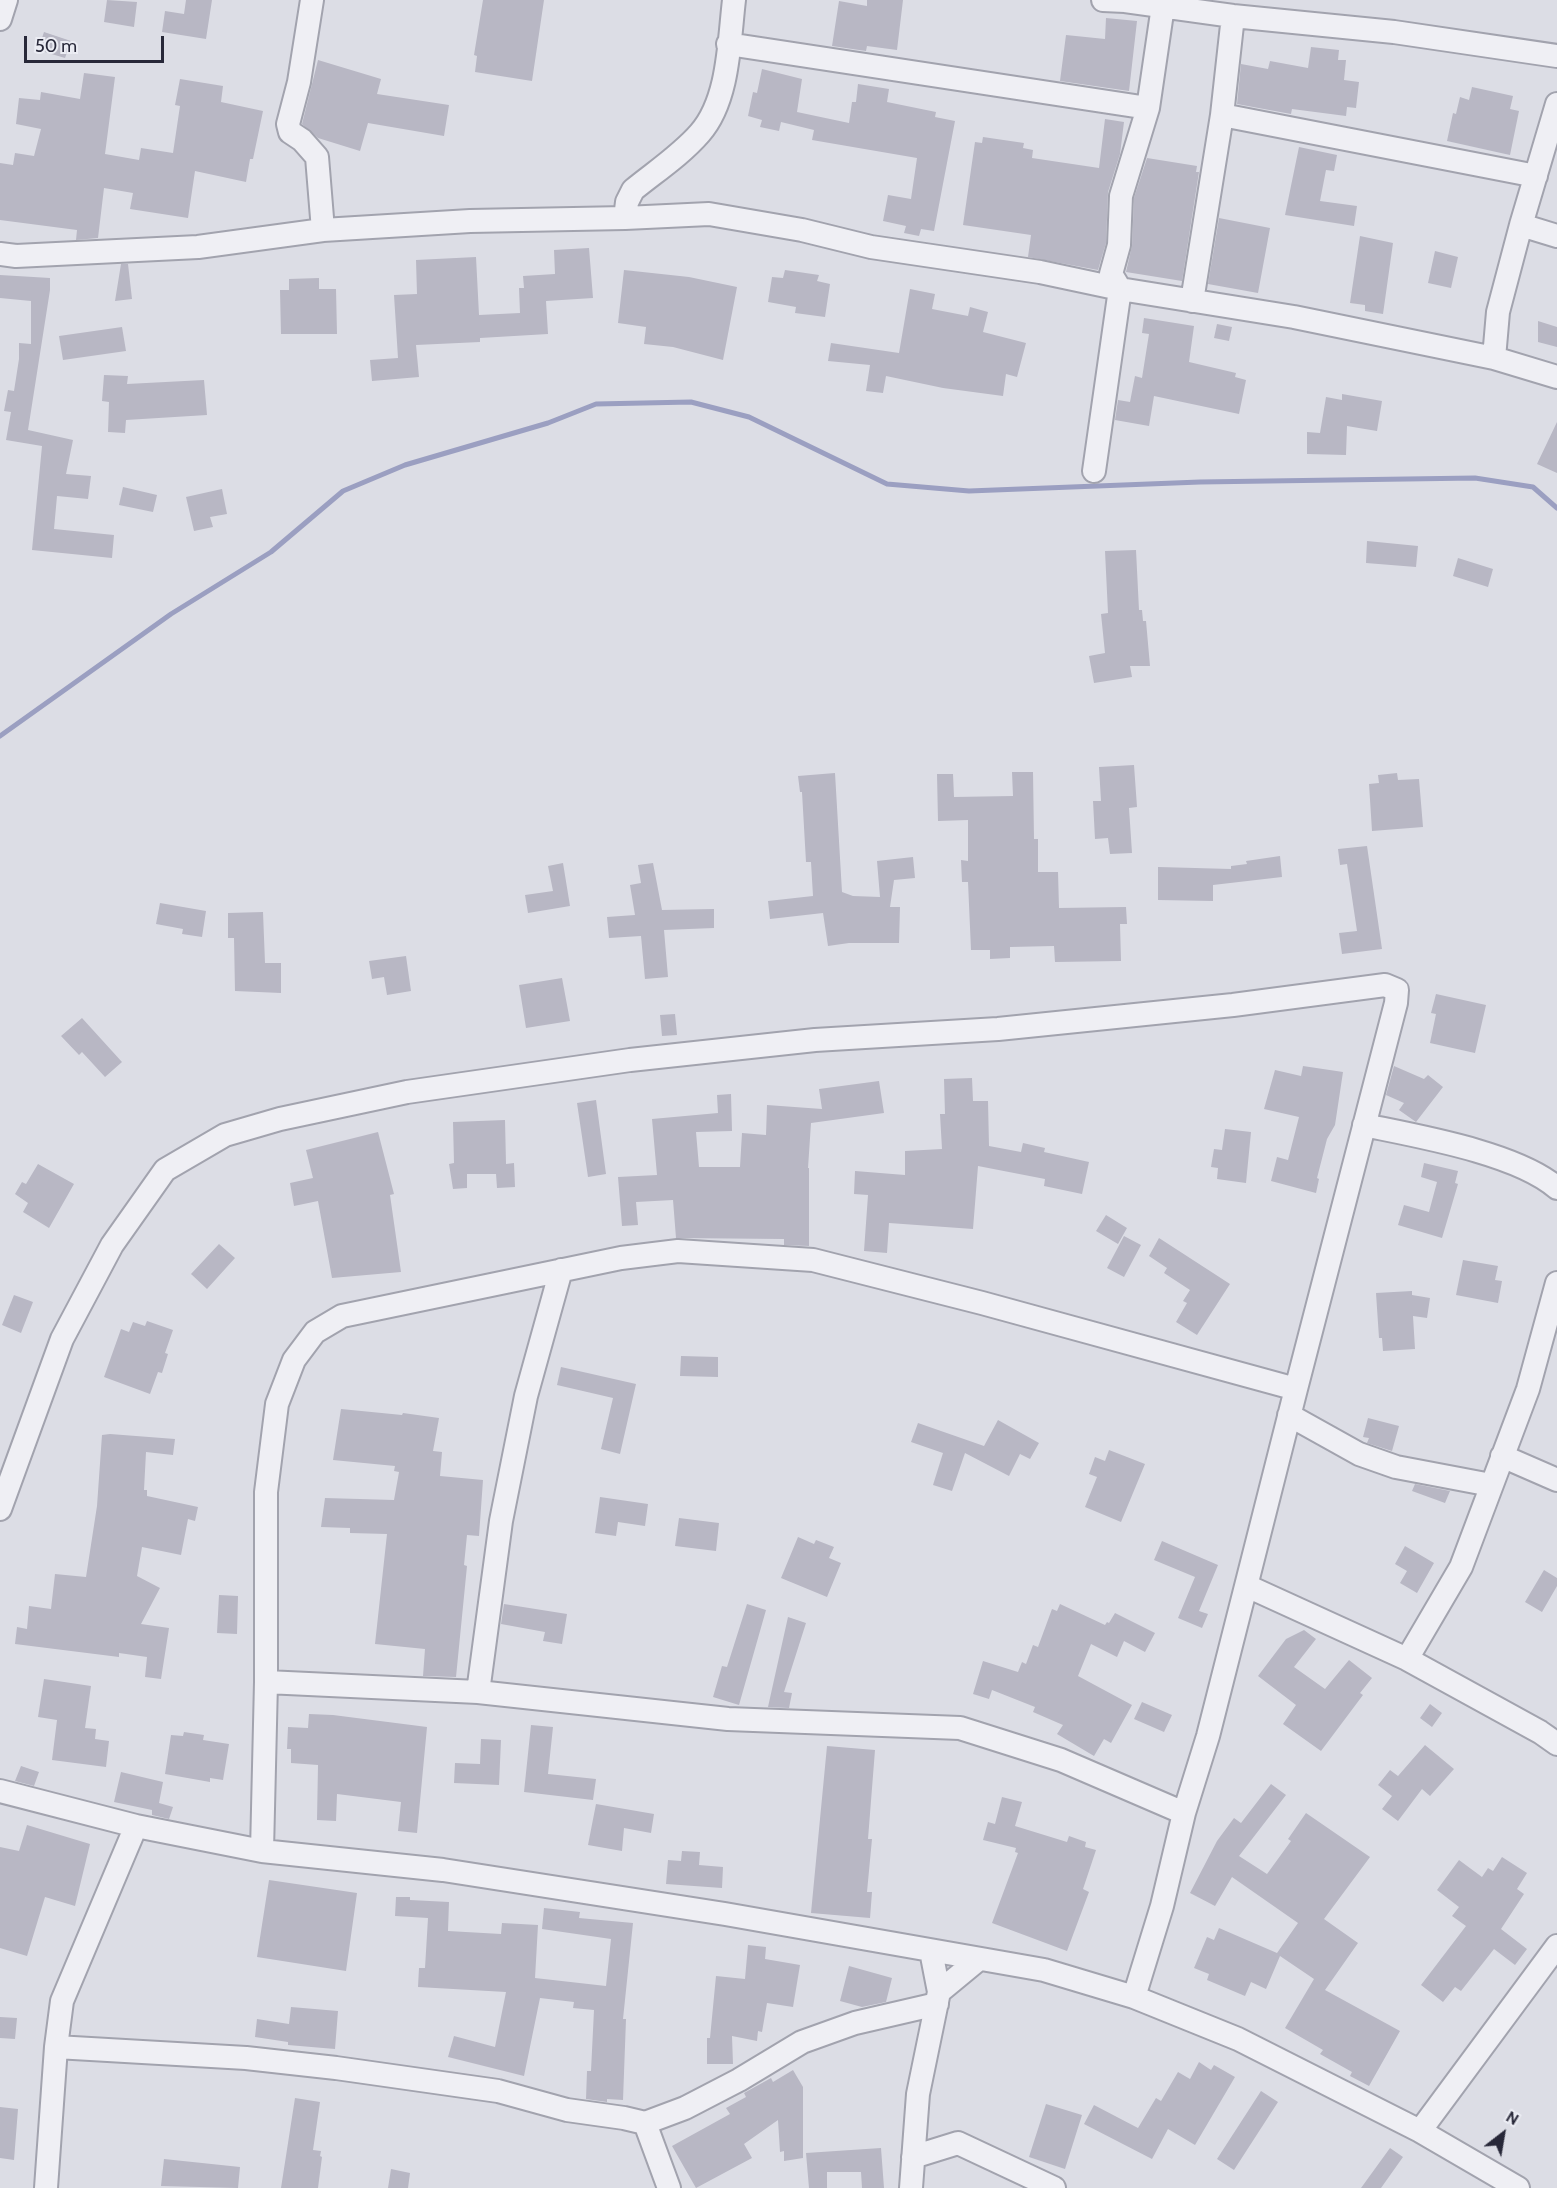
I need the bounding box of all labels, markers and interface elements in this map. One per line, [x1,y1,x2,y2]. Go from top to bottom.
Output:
scale bar [27,24,166,62]
text: 50 m [35,35,77,57]
north arrow [1473,2104,1533,2164]
text: N [1503,2107,1522,2129]

